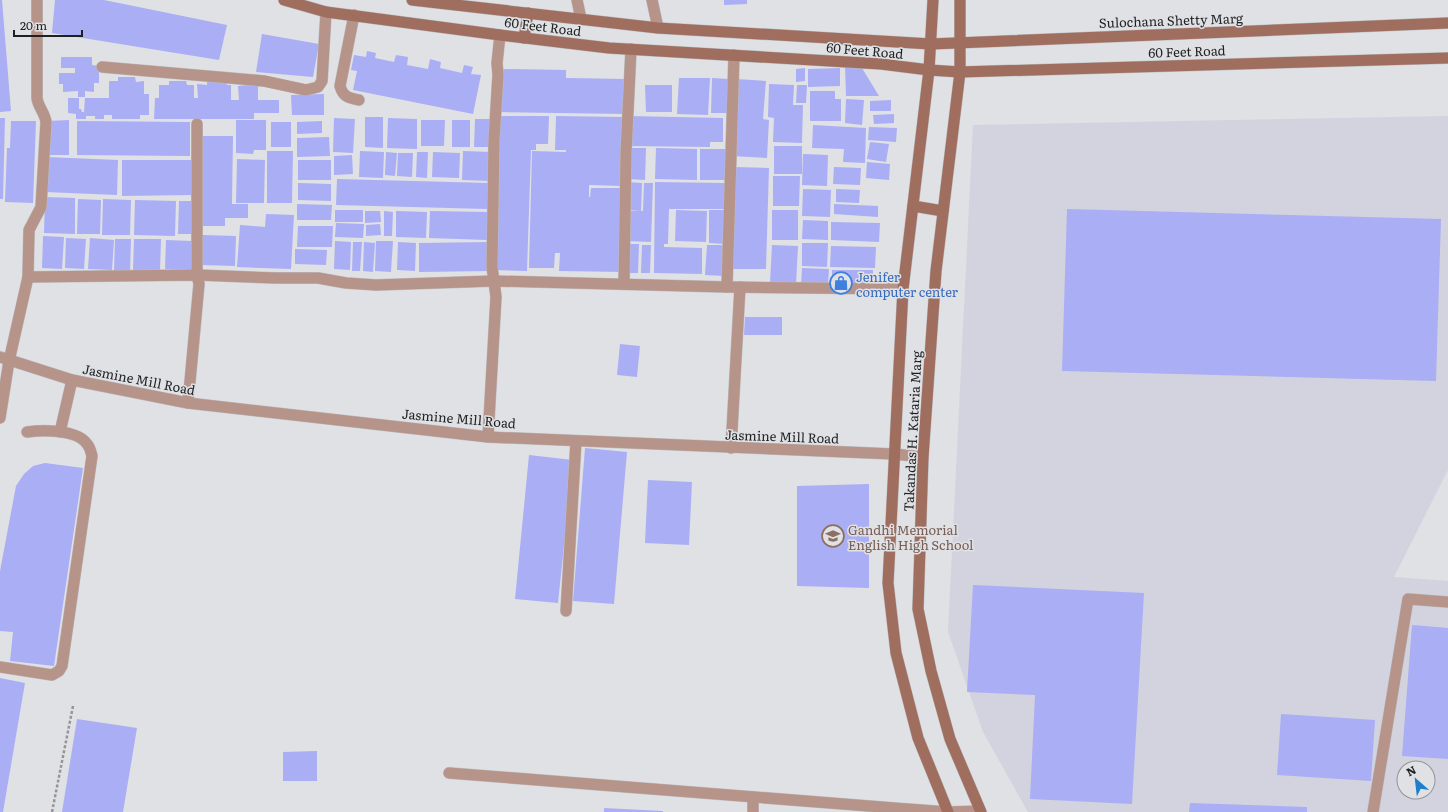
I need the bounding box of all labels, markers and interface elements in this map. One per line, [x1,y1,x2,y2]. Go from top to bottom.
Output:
street label: Sulochana Shetty Marg [1099,8,1244,32]
scale bar [14,12,82,38]
street label: 60 Feet Road [503,12,583,40]
text: 20 m [20,16,47,34]
street label: 60 Feet Road [826,37,904,63]
street label: 60 Feet Road [1148,40,1226,62]
place label: Jenifer computer center [856,267,959,301]
shop icon: Jenifer computer center [828,270,854,296]
street label: Takandas H. Kataria Marg [898,349,926,512]
street label: Jasmine Mill Road [81,359,197,399]
street label: Jasmine Mill Road [401,404,517,432]
street label: Jasmine Mill Road [725,425,840,447]
place label: Gandhi Memorial English High School [848,520,974,554]
school or university icon: Gandhi Memorial English High School [820,523,846,549]
north arrow [1396,760,1436,800]
text: N [1403,761,1419,780]

